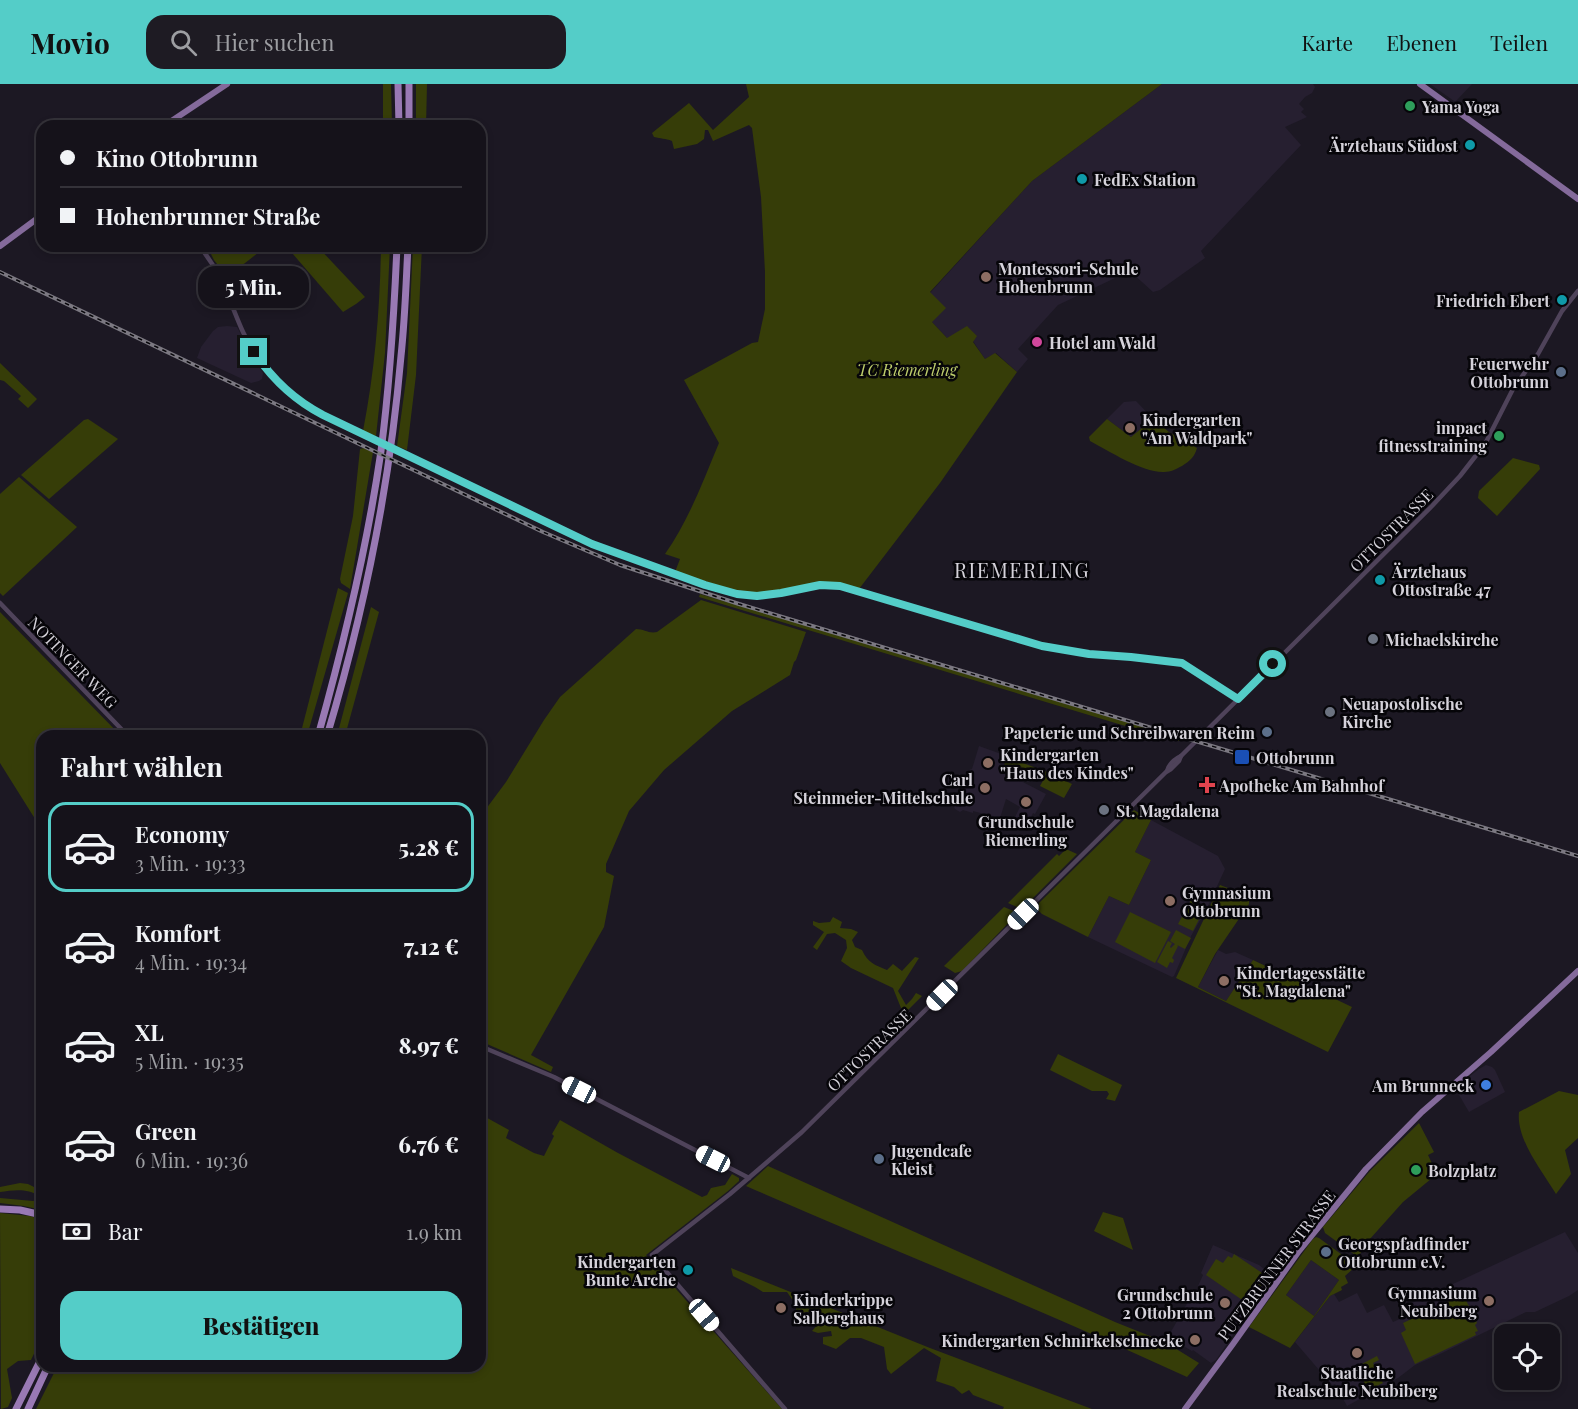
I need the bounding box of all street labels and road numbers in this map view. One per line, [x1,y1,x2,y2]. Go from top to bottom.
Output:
street label: OTTOSTRASSE [1345,484,1437,576]
street label: NOTINGER WEG [24,612,122,712]
street label: OTTOSTRASSE [822,1004,916,1096]
street label: PUTZBRUNNER STRASSE [1212,1185,1340,1345]

